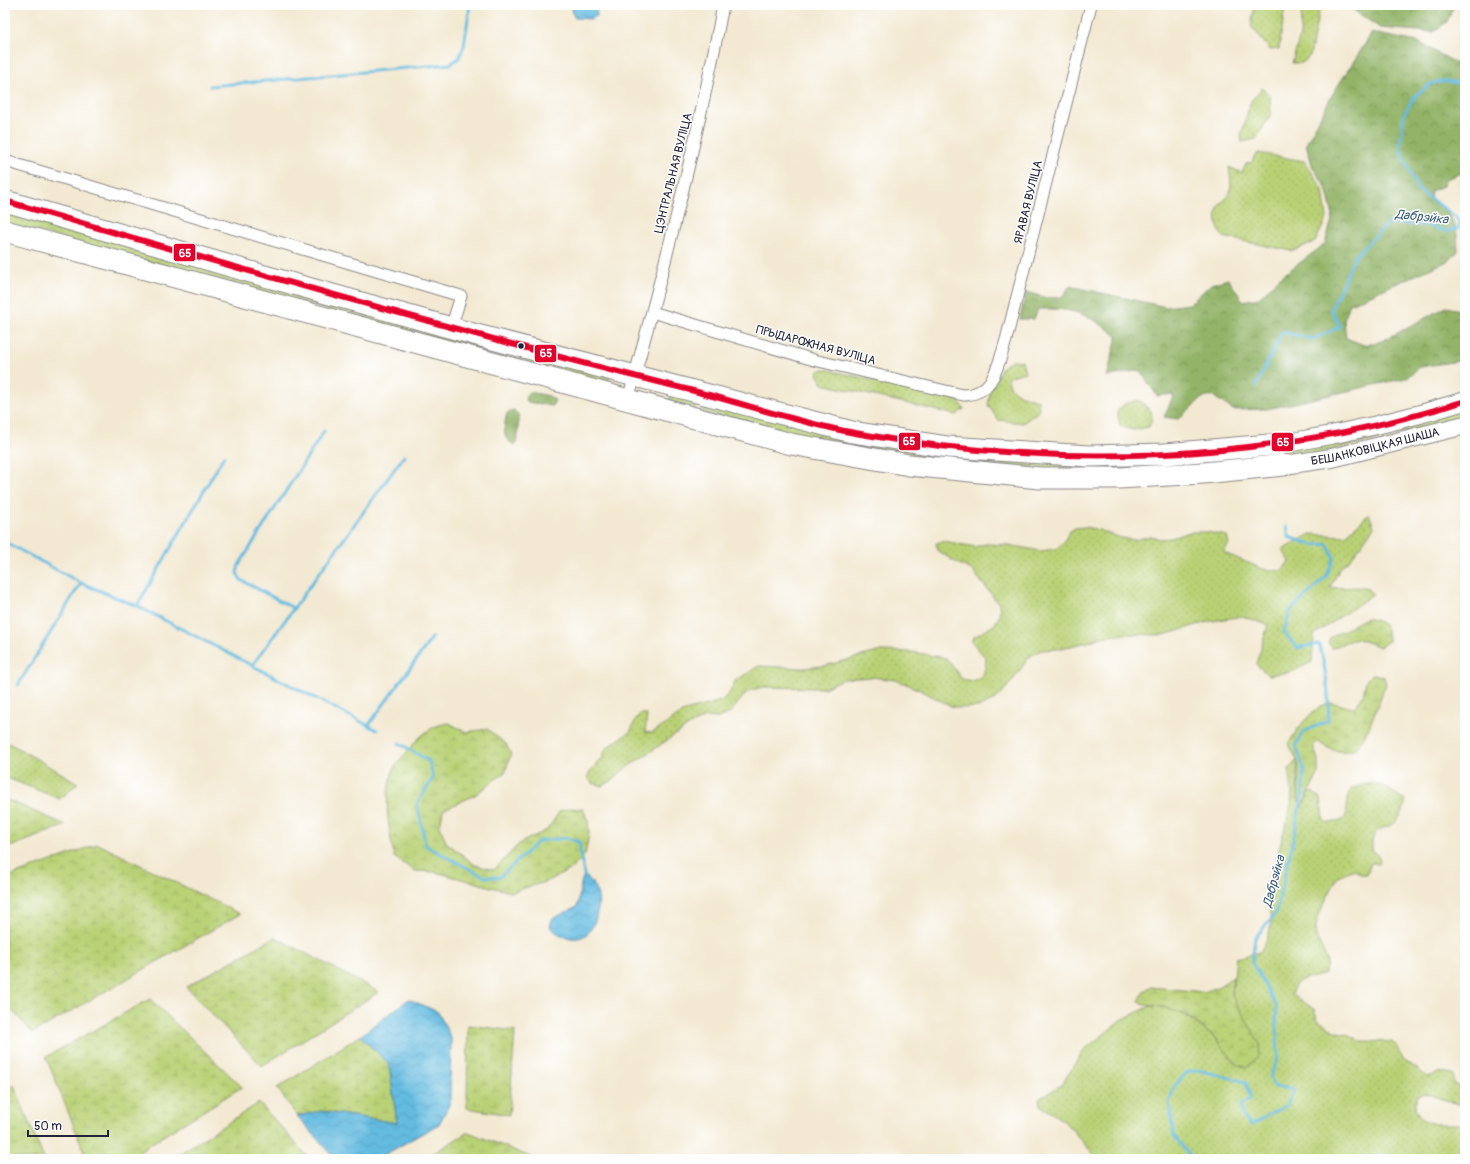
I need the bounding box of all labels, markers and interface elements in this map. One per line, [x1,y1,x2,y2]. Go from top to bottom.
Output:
street label: ЦЭНТРАЛЬНАЯ ВУЛІЦА [651,111,696,235]
street label: ЯРАВАЯ ВУЛІЦА [1011,159,1046,246]
water label: Дабрэйка [1394,206,1450,228]
line badge: 65 [173,243,196,262]
text: 65 [179,247,191,260]
street label: ПРЫДАРОЖНАЯ ВУЛІЦА [754,322,878,369]
unlabelled marker [516,341,526,351]
line badge: 65 [534,344,557,363]
text: 65 [540,347,552,360]
street label: БЕШАНКОВІЦКАЯ ШАША [1310,425,1441,469]
line badge: 65 [898,432,921,451]
line badge: 65 [1271,432,1294,452]
text: 65 [903,435,915,448]
text: 65 [1277,436,1289,449]
water label: Дабрэйка [1259,853,1289,910]
scale bar [28,1112,108,1138]
text: 50 m [34,1119,62,1134]

